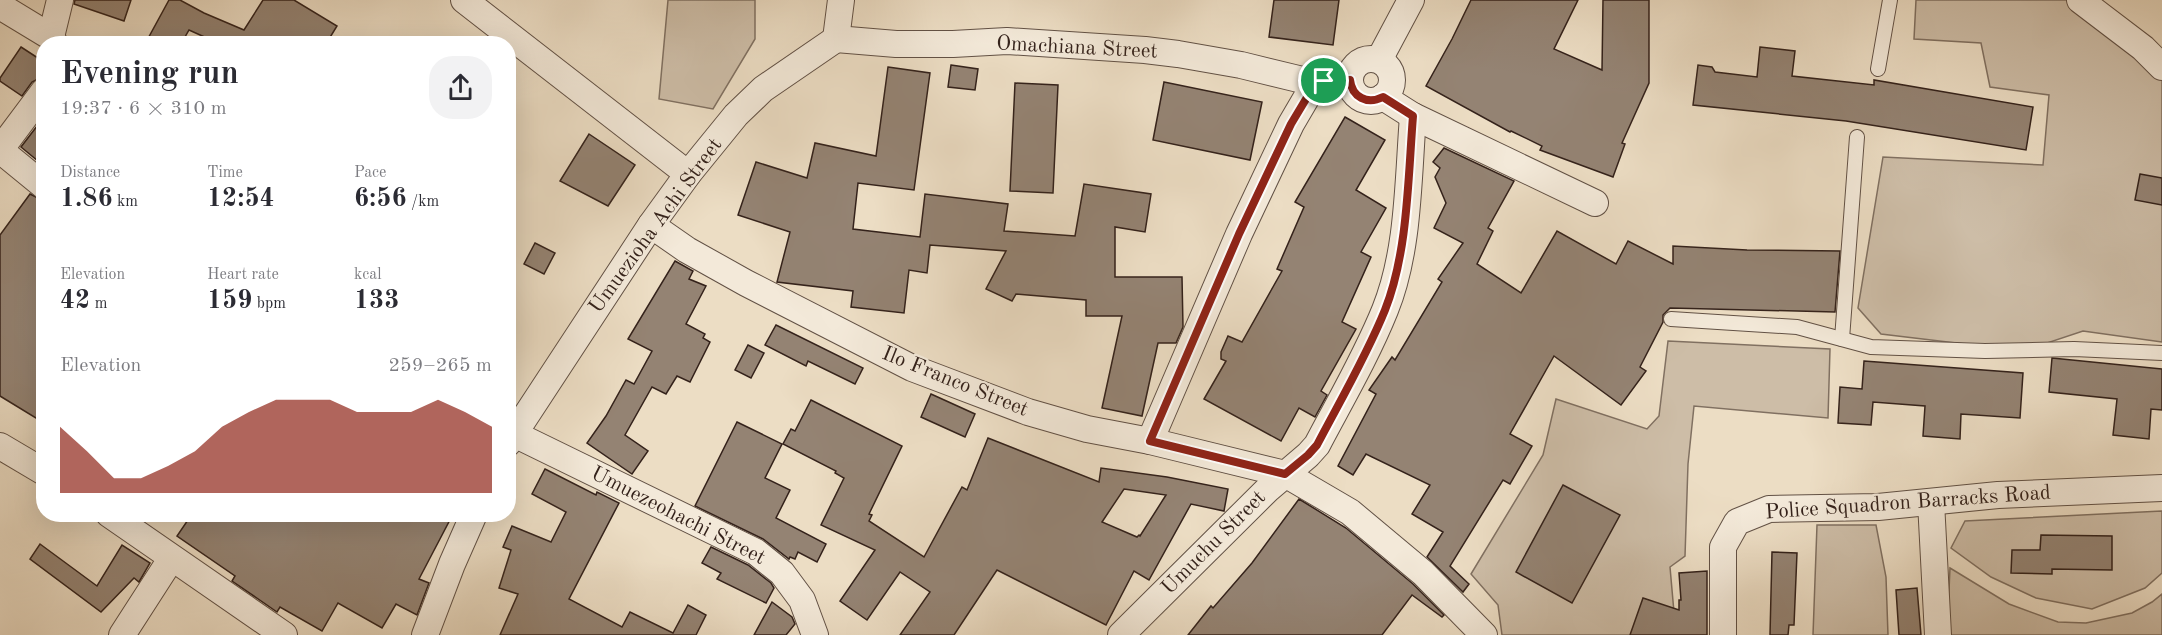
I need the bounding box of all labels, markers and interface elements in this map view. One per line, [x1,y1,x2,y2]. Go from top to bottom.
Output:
street label: Omachiana Street [996,33,1158,63]
pin [1298,55,1349,106]
button: share [429,56,492,119]
text: Evening run [60,58,239,91]
icon: arrive [1307,64,1340,97]
text: 19:37 · 6 × 310 m [60,99,227,119]
street label: Umuezioha Achi Street [586,135,726,317]
text: Distance [60,165,120,181]
text: Time [207,165,243,181]
text: Pace [354,165,386,181]
text: 1.86 [60,186,113,212]
text: 12:54 [207,186,275,212]
text: 6:56 [354,186,407,212]
text: km [113,194,138,210]
text: /km [407,194,439,210]
text: Elevation [60,267,125,283]
text: Heart rate [207,267,279,283]
text: kcal [354,267,382,283]
text: 42 [60,288,90,314]
text: 159 [207,288,252,314]
text: 133 [354,288,399,314]
text: m [90,296,107,312]
text: bpm [252,296,286,312]
street label: Ilo Franco Street [879,343,1031,421]
text: Elevation [60,356,141,376]
text: 259–265 m [389,356,492,376]
street label: Umuezeohachi Street [587,463,769,569]
street label: Police Squadron Barracks Road [1764,483,2052,523]
street label: Umuchu Street [1158,487,1270,599]

